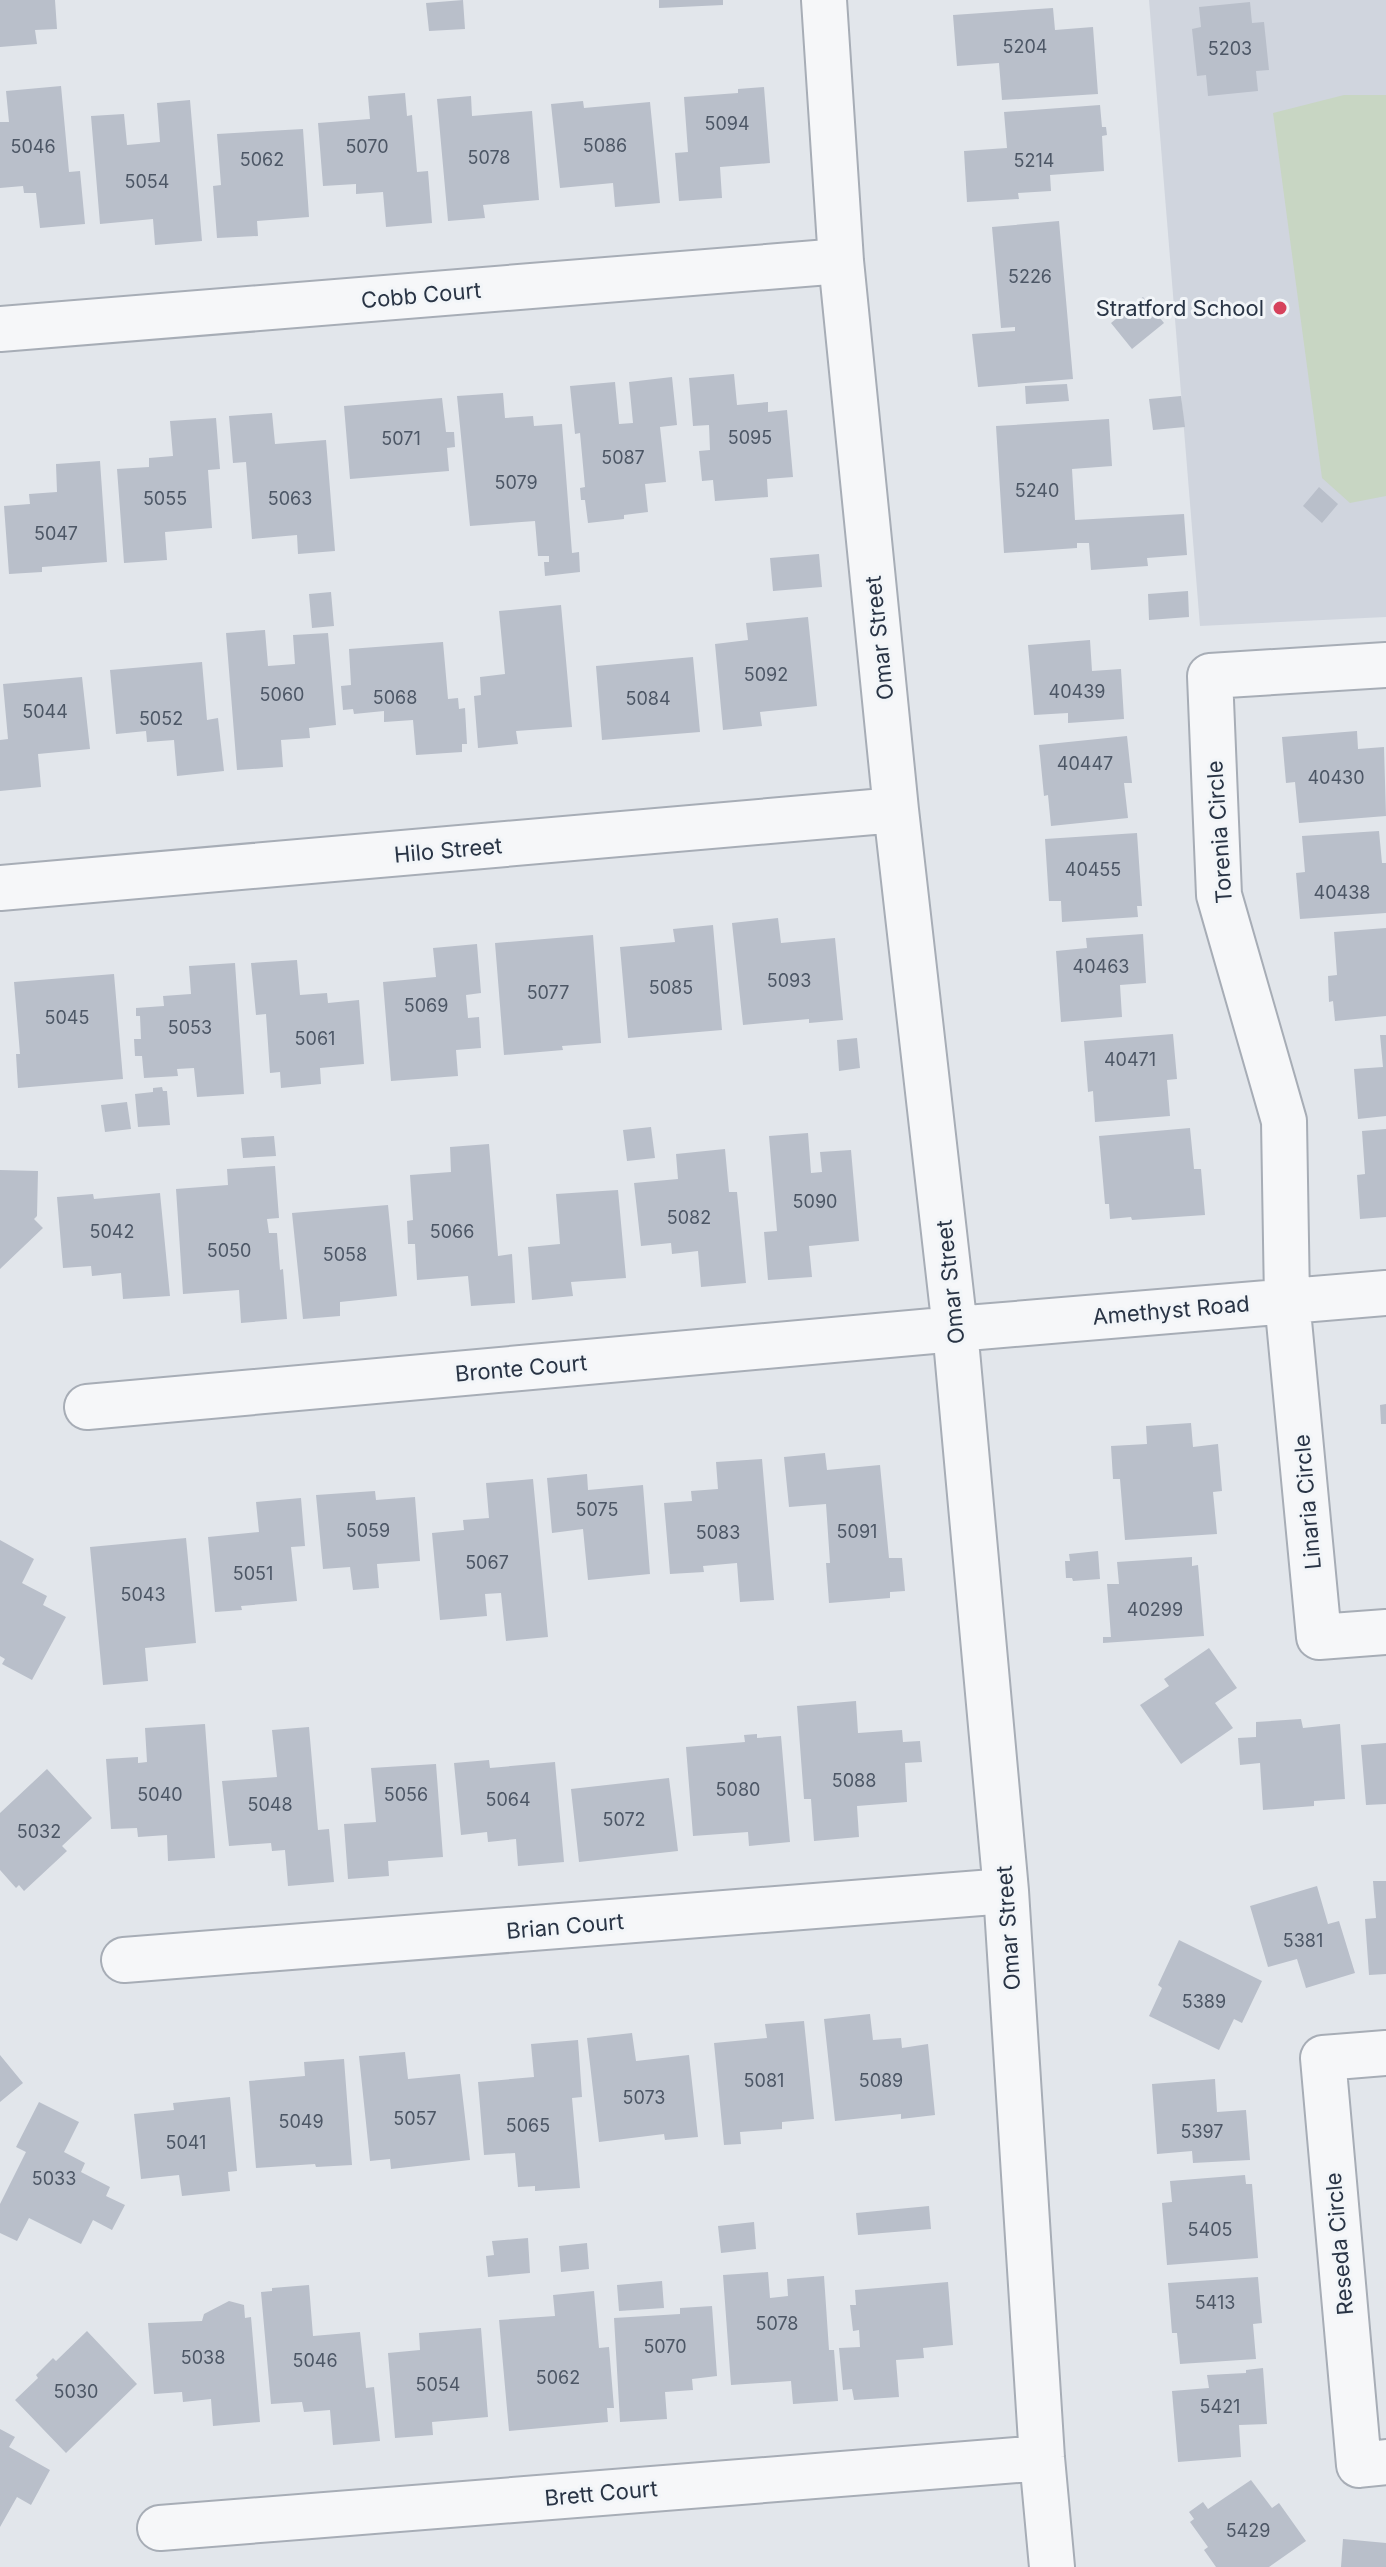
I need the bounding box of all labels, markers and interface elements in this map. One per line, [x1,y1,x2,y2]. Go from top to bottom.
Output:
house number: 5204 [1003,36,1047,57]
house number: 5203 [1208,38,1252,59]
house number: 5094 [704,113,750,134]
house number: 5086 [583,135,627,156]
house number: 5046 [10,136,56,157]
house number: 5070 [345,136,389,157]
house number: 5078 [467,147,511,168]
house number: 5062 [240,149,284,170]
house number: 5214 [1014,150,1054,171]
house number: 5054 [125,171,169,192]
house number: 5226 [1008,266,1052,287]
street label: Cobb Court [360,277,482,313]
place label: Stratford School [1096,295,1264,321]
marker: Stratford School [1271,299,1289,317]
house number: 5095 [728,427,772,448]
house number: 5071 [381,428,421,449]
house number: 5087 [601,447,645,468]
house number: 5079 [494,472,538,493]
house number: 5240 [1015,480,1059,501]
house number: 5055 [143,488,187,509]
house number: 5063 [268,488,312,509]
house number: 5047 [34,523,78,544]
street label: Omar Street [860,574,898,702]
house number: 5092 [744,664,788,685]
house number: 40439 [1049,681,1105,702]
house number: 5060 [260,684,304,705]
house number: 5068 [373,687,417,708]
house number: 5084 [625,688,671,709]
house number: 5044 [22,701,68,722]
house number: 5052 [139,708,183,729]
house number: 40447 [1057,753,1113,774]
street label: Torenia Circle [1201,760,1237,904]
house number: 40430 [1307,767,1365,788]
street label: Hilo Street [393,832,503,868]
house number: 40455 [1065,859,1121,880]
house number: 40438 [1314,882,1370,903]
house number: 40463 [1073,956,1129,977]
house number: 5093 [767,970,811,991]
house number: 5085 [649,977,693,998]
house number: 5077 [527,982,569,1003]
house number: 5069 [404,995,448,1016]
house number: 5045 [45,1007,89,1028]
house number: 5053 [168,1017,212,1038]
house number: 5061 [295,1028,335,1049]
house number: 40471 [1104,1049,1156,1070]
house number: 5090 [793,1191,837,1212]
house number: 5082 [667,1207,711,1228]
street label: Omar Street [931,1218,969,1346]
house number: 5042 [90,1221,134,1242]
house number: 5066 [430,1221,474,1242]
house number: 5050 [207,1240,251,1261]
house number: 5058 [323,1244,367,1265]
street label: Amethyst Road [1091,1290,1251,1330]
street label: Bronte Court [454,1349,588,1387]
street label: Linaria Circle [1288,1433,1326,1571]
house number: 5075 [576,1499,618,1520]
house number: 5059 [346,1520,390,1541]
house number: 5091 [837,1521,877,1542]
house number: 5083 [696,1522,740,1543]
house number: 5067 [465,1552,509,1573]
house number: 5051 [233,1563,273,1584]
house number: 5043 [120,1584,166,1605]
house number: 40299 [1127,1599,1183,1620]
house number: 5088 [832,1770,876,1791]
house number: 5080 [716,1779,760,1800]
house number: 5040 [137,1784,183,1805]
house number: 5056 [384,1784,428,1805]
house number: 5064 [485,1789,531,1810]
house number: 5048 [247,1794,293,1815]
house number: 5072 [602,1809,646,1830]
house number: 5032 [17,1821,61,1842]
street label: Omar Street [991,1865,1025,1991]
street label: Brian Court [505,1908,625,1944]
house number: 5381 [1283,1930,1323,1951]
house number: 5389 [1182,1991,1226,2012]
house number: 5081 [744,2070,784,2091]
house number: 5089 [859,2070,903,2091]
house number: 5073 [623,2087,665,2108]
house number: 5057 [393,2108,437,2129]
house number: 5049 [278,2111,324,2132]
house number: 5065 [506,2115,550,2136]
house number: 5397 [1180,2121,1224,2142]
house number: 5041 [166,2132,206,2153]
house number: 5033 [32,2168,76,2189]
street label: Reseda Circle [1320,2172,1358,2316]
house number: 5405 [1188,2219,1232,2240]
house number: 5413 [1195,2292,1235,2313]
house number: 5078 [755,2313,799,2334]
house number: 5070 [643,2336,687,2357]
house number: 5038 [181,2347,225,2368]
house number: 5046 [292,2350,338,2371]
house number: 5062 [536,2367,580,2388]
house number: 5054 [416,2374,460,2395]
house number: 5030 [54,2381,98,2402]
house number: 5421 [1200,2396,1240,2417]
street label: Brett Court [543,2475,659,2511]
house number: 5429 [1226,2520,1270,2541]

